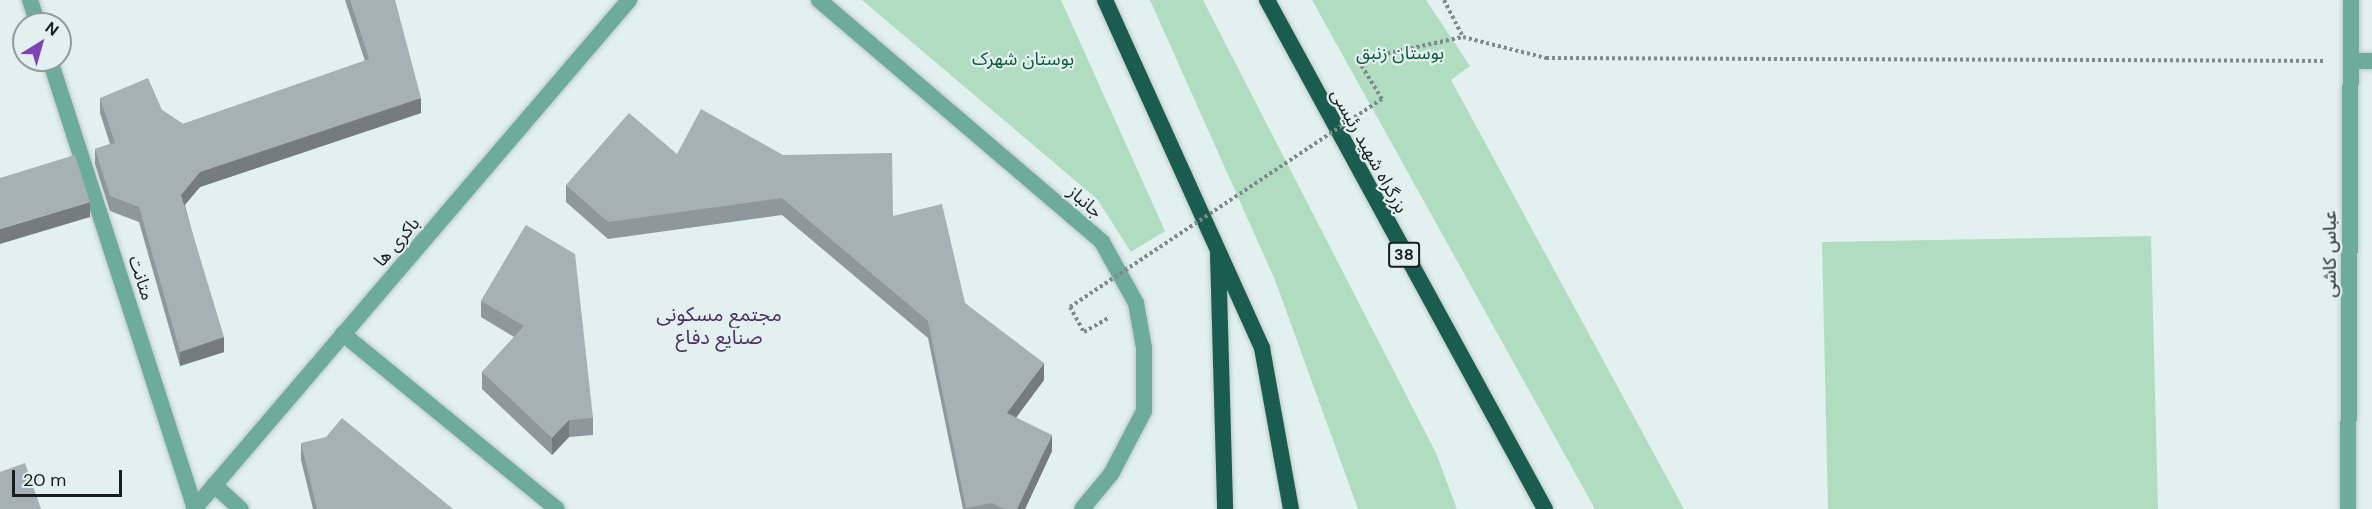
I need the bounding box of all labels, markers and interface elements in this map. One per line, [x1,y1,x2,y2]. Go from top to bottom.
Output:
north arrow [12,12,72,72]
text: N [41,17,63,41]
park label: بوستان زنبق [1356,42,1444,64]
park label: بوستان شهرک [972,48,1074,70]
street label: بزرگراه شهید رئیسی [1326,85,1412,217]
street label: جانباز [1063,181,1107,223]
street label: عباس کاشی [2319,210,2341,298]
street label: باکری ها [370,213,424,271]
road number: 38 [1388,242,1420,268]
street label: متانت [124,253,158,303]
district label: مجتمع مسکونی صنایع دفاع [656,302,782,349]
scale bar [15,458,124,496]
text: 20 m [23,468,66,492]

